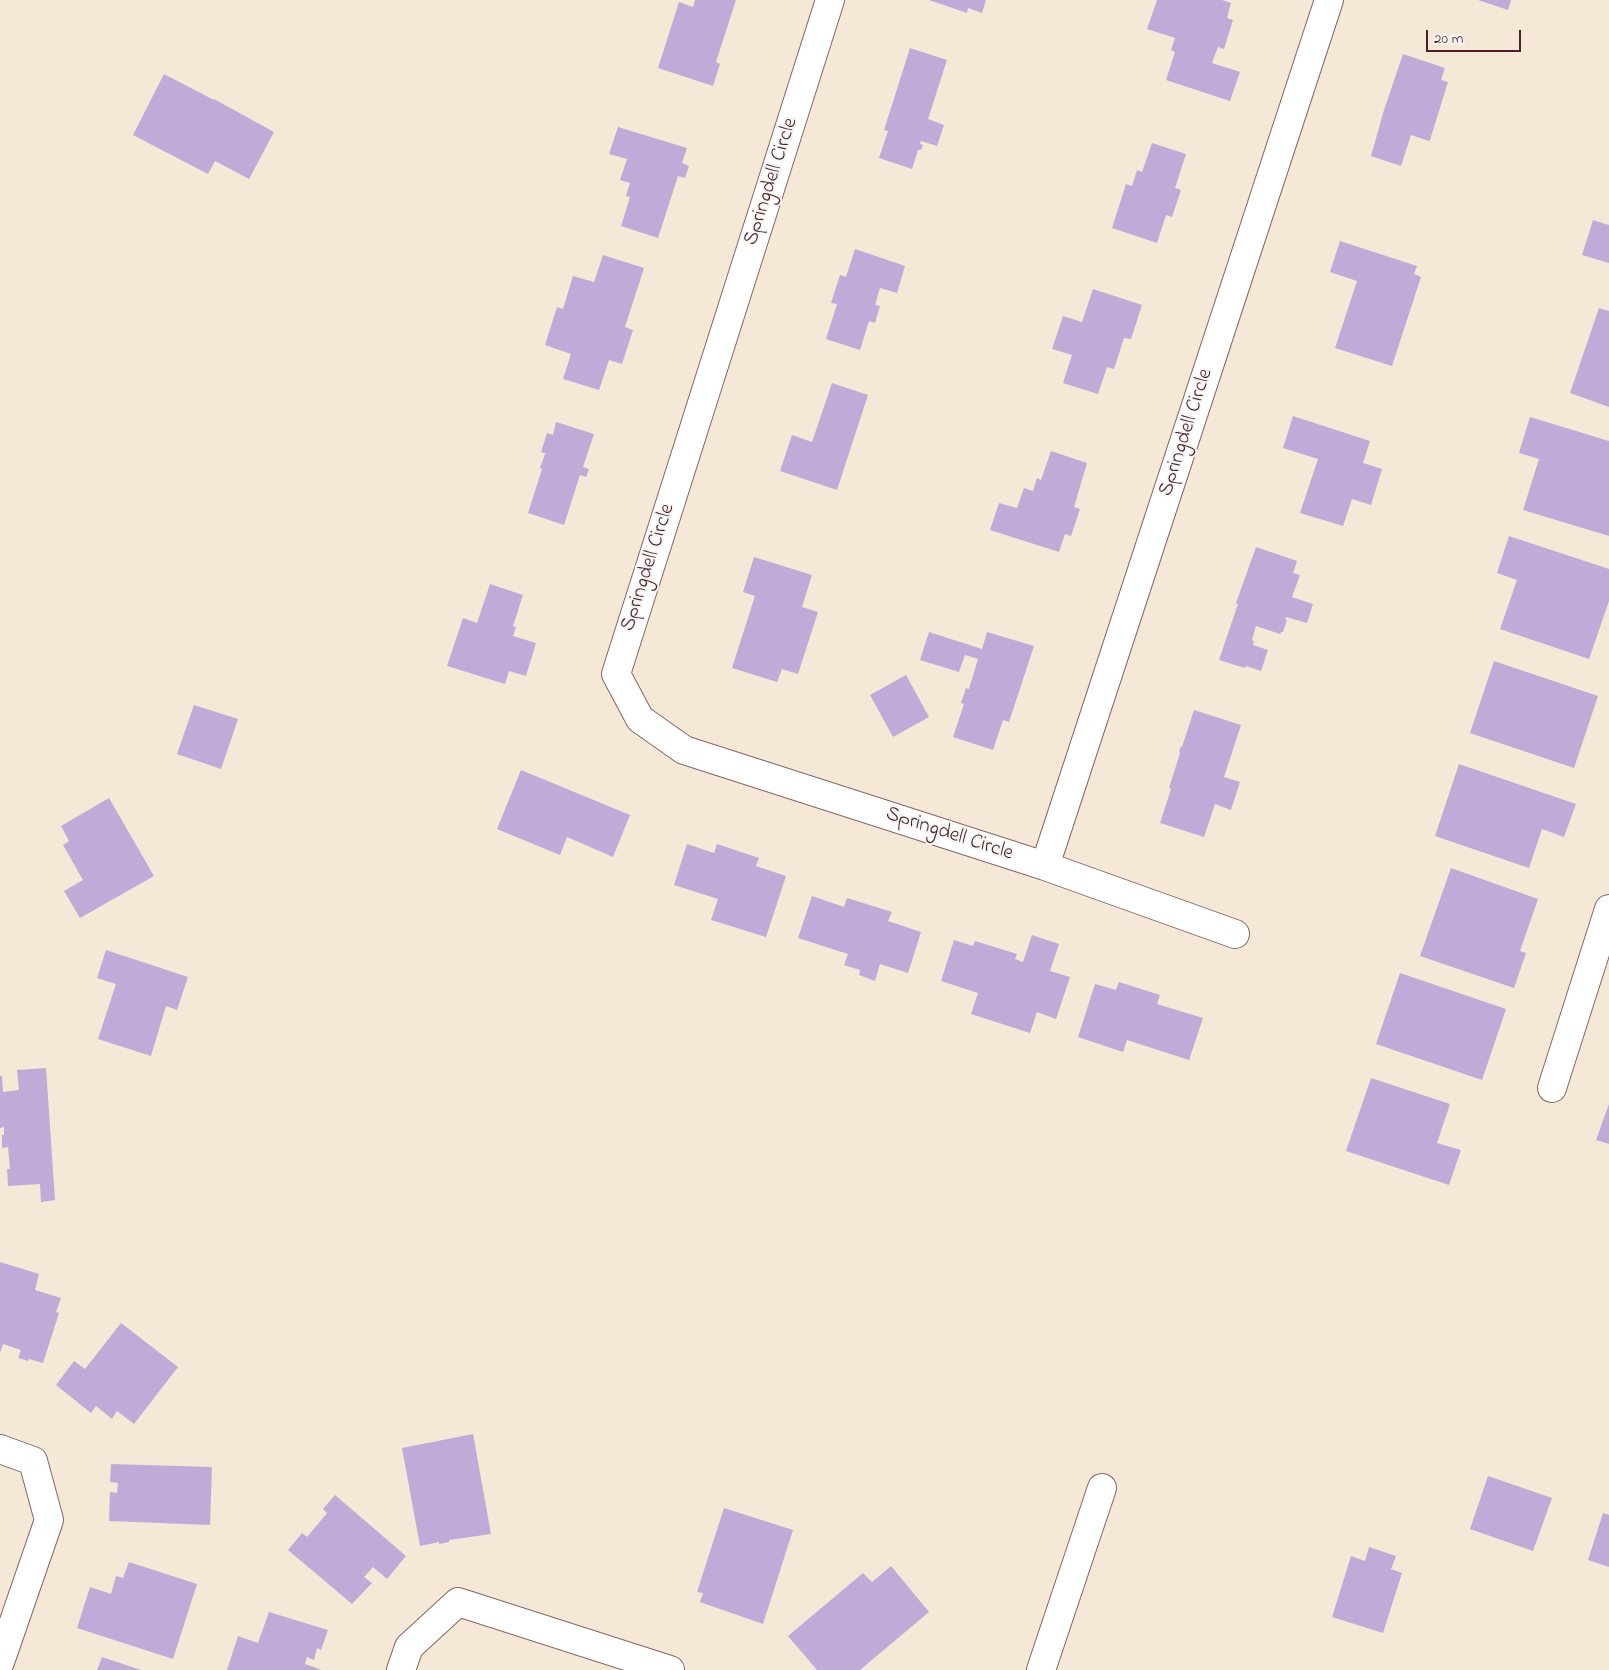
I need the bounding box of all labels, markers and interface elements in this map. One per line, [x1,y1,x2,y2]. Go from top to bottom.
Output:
scale bar [1429,20,1524,52]
text: 20 m [1434,28,1463,50]
street label: Springdell Circle [740,115,804,249]
street label: Springdell Circle [1155,366,1219,500]
street label: Springdell Circle [617,501,681,635]
street label: Springdell Circle [882,803,1016,867]

